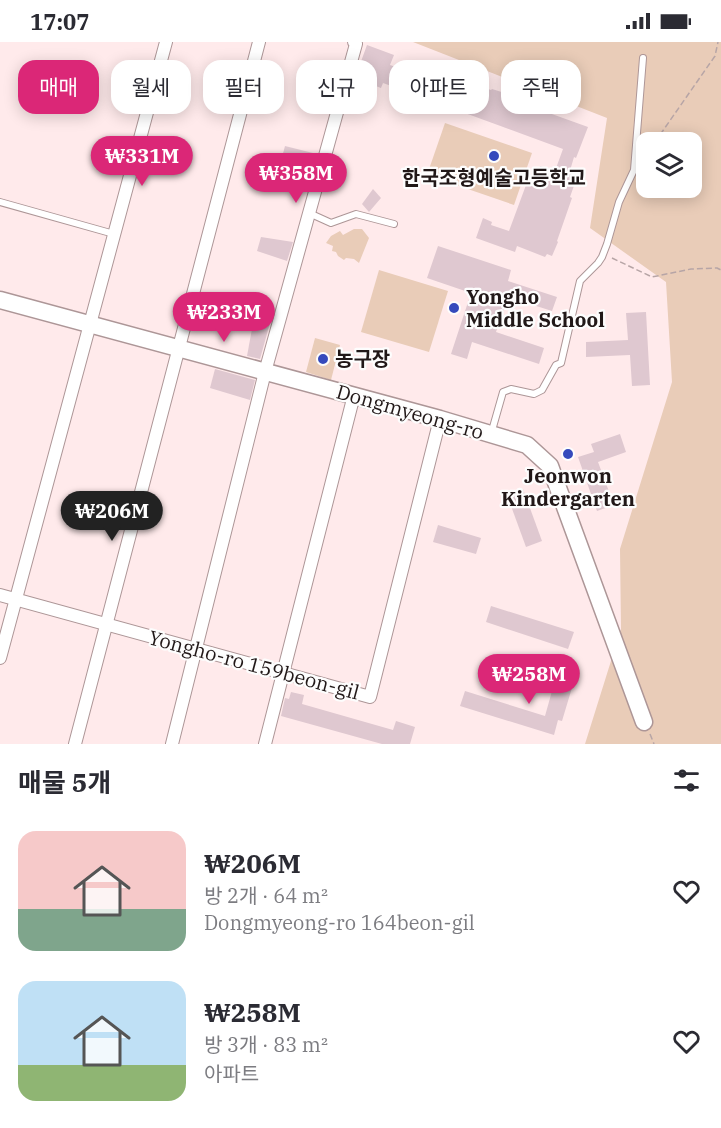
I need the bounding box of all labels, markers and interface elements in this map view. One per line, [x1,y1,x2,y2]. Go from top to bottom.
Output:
text: 17:07 [30,7,89,36]
chip: 매매 [18,60,99,114]
chip: 월세 [111,60,191,114]
chip: 필터 [203,60,284,114]
chip: 신규 [296,60,377,114]
chip: 아파트 [389,60,489,114]
chip: 주택 [501,60,581,114]
map controls [636,132,702,198]
button: layers [636,132,702,198]
pin: ₩331M [100,136,184,187]
text: ₩331M [105,142,179,169]
marker: 한국조형예술고등학교 [487,149,501,163]
pin: ₩358M [254,153,338,204]
text: ₩358M [259,159,333,186]
place label: 한국조형예술고등학교 [402,164,586,191]
place label: Yongho Middle School [466,283,605,333]
pin: ₩233M [182,292,266,343]
text: ₩233M [187,298,261,325]
marker: Yongho Middle School [447,301,461,315]
place label: 농구장 [335,345,390,372]
marker: 농구장 [316,352,330,366]
street label: Dongmyeong-ro [333,378,487,445]
marker: Jeonwon Kindergarten [561,447,575,461]
place label: Jeonwon Kindergarten [501,462,635,512]
pin: ₩206M [70,491,154,542]
text: ₩206M [75,497,149,524]
street label: Yongho-ro 159beon-gil [146,623,363,706]
pin: ₩258M [487,654,571,705]
text: ₩258M [492,660,566,687]
icon: filters [670,764,703,797]
text: 매물 5개 [18,765,111,799]
text: ₩206M [204,846,301,880]
icon: home [66,855,138,927]
icon: heart [670,875,703,908]
text: 방 2개 · 64 m² [204,882,328,909]
text: Dongmyeong-ro 164beon-gil [204,909,475,936]
text: ₩258M [204,995,301,1029]
icon: home [66,1005,138,1077]
icon: heart [670,1025,703,1058]
text: 방 3개 · 83 m² [204,1031,328,1058]
text: 아파트 [204,1060,259,1087]

